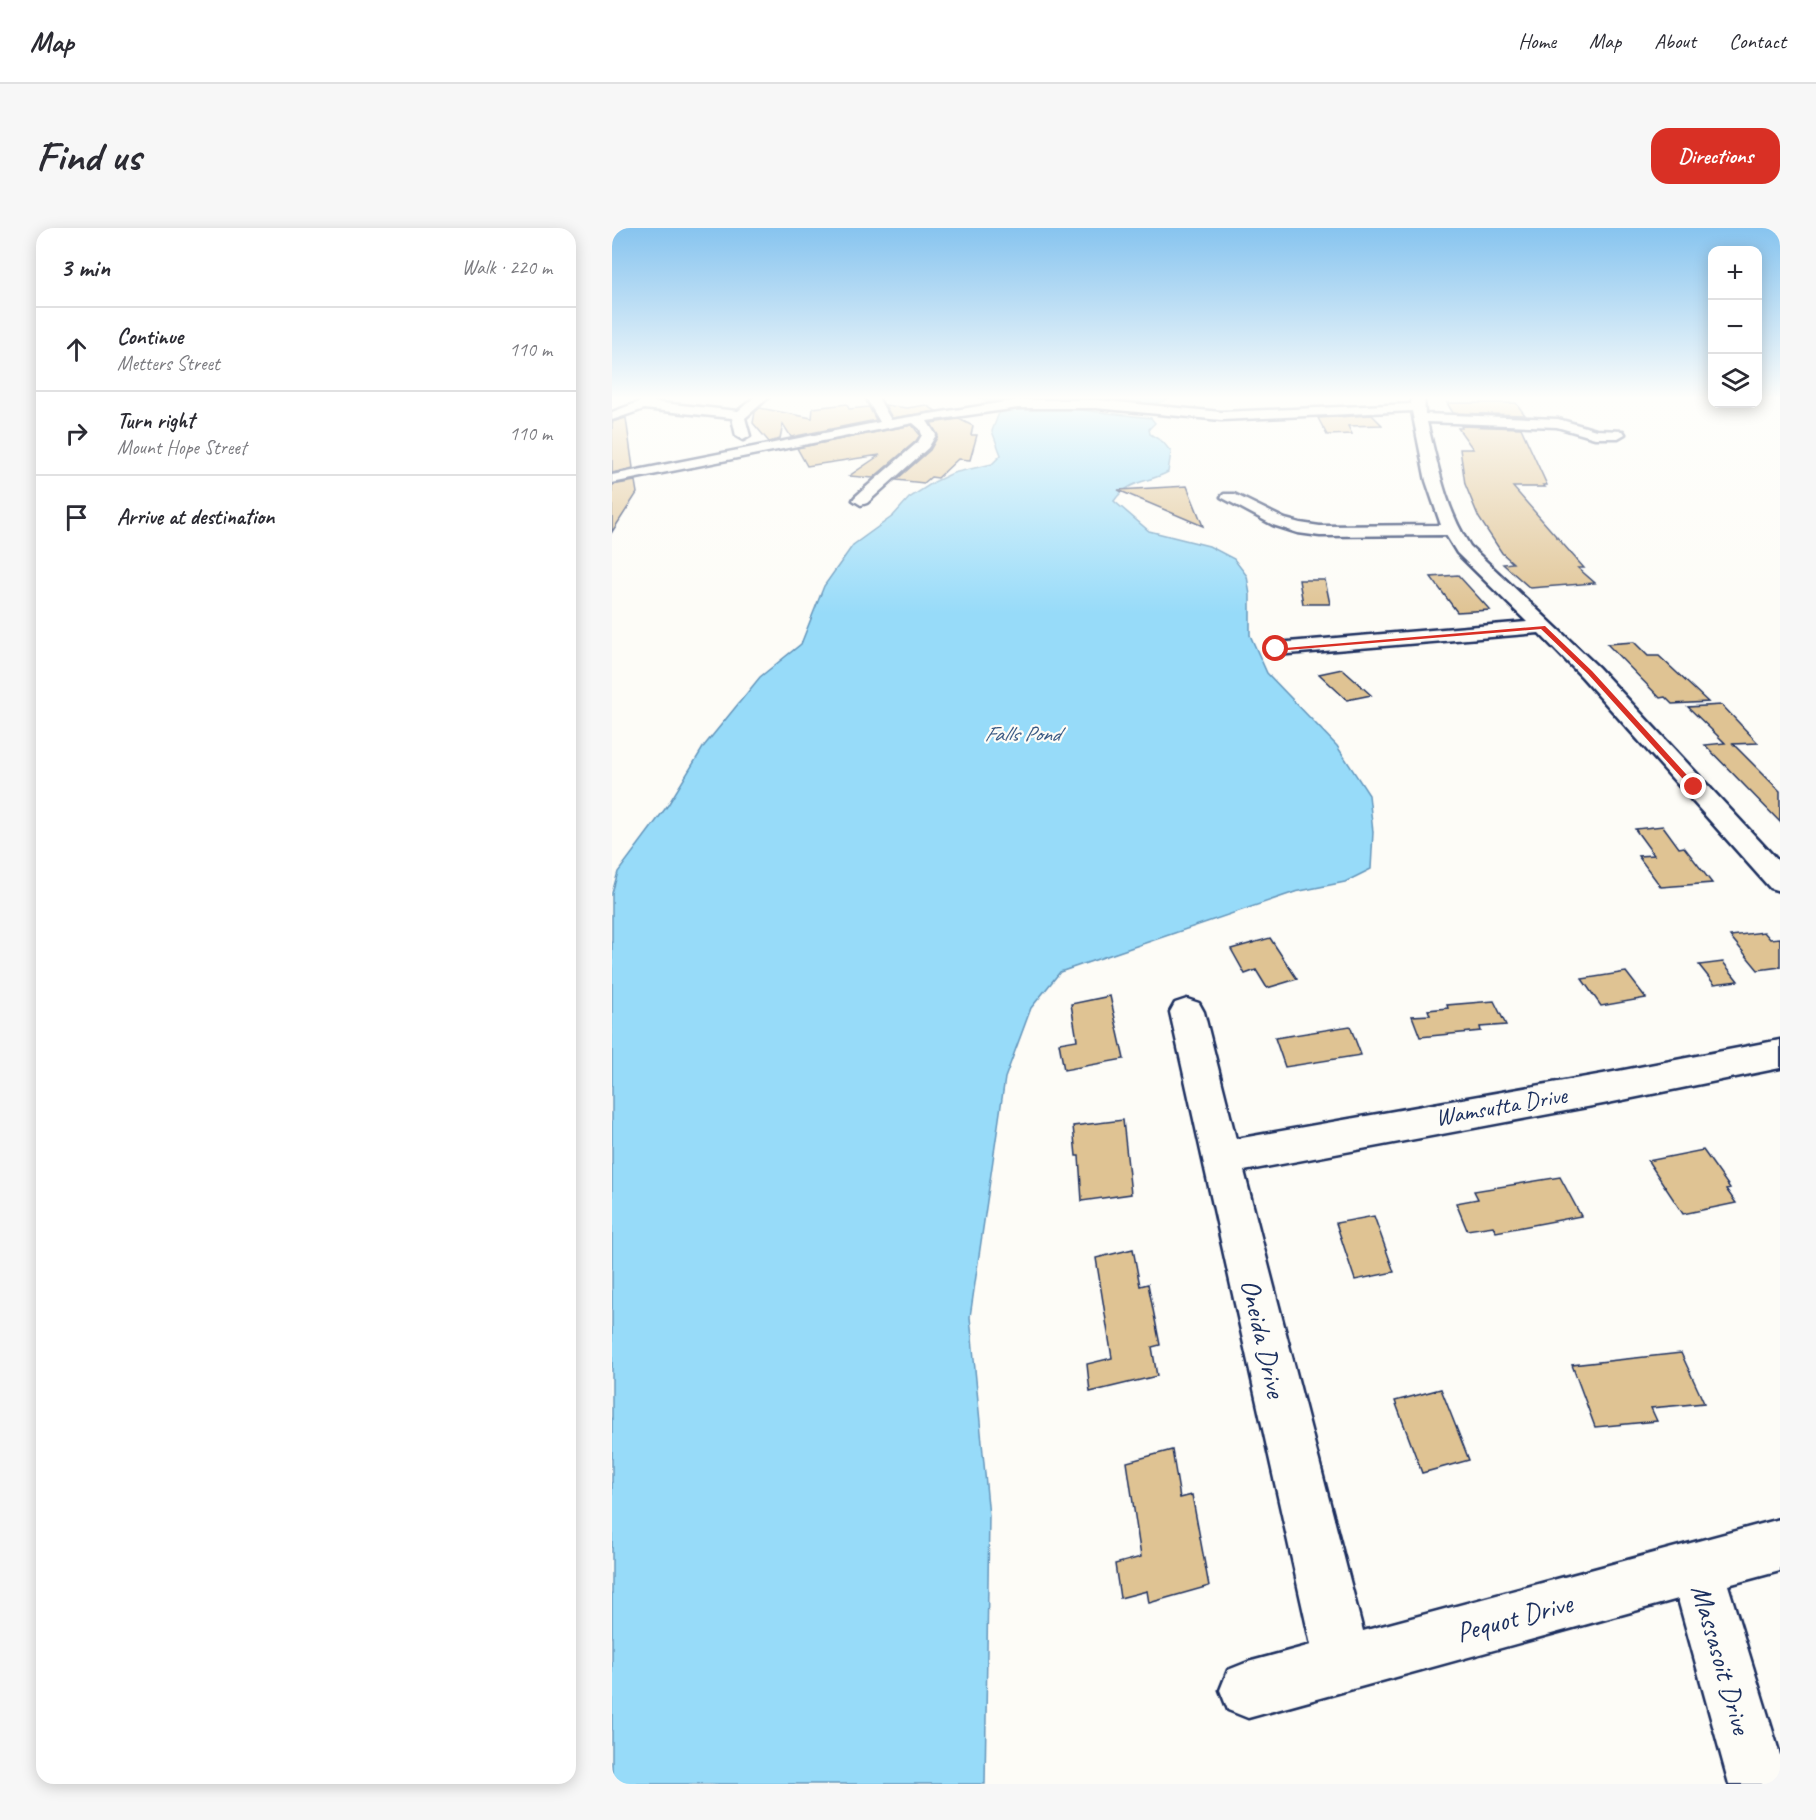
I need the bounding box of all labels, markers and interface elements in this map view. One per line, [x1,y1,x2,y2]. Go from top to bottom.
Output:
text: Map [30,24,73,59]
text: Home [1518,28,1556,54]
text: Map [1589,28,1621,54]
text: About [1654,28,1696,54]
text: Contact [1729,28,1786,54]
button: Directions [1651,128,1780,184]
text: Find us [36,130,141,183]
map controls [1708,246,1762,408]
button: + [1708,246,1762,300]
text: 3 min [60,251,110,284]
text: Walk · 220 m [462,255,552,280]
button: − [1708,300,1762,354]
text: Continue [117,323,183,351]
icon: ahead [60,333,93,366]
text: 110 m [509,337,552,362]
text: Metters Street [117,351,220,376]
button: layers [1708,354,1762,408]
text: Turn right [117,407,194,435]
icon: right [60,417,93,450]
text: 110 m [509,421,552,446]
text: Mount Hope Street [117,435,246,460]
icon: arrive [60,501,93,534]
text: Arrive at destination [117,503,274,531]
route start [1262,635,1288,661]
water label: Falls Pond [984,720,1067,748]
route end [1680,773,1706,799]
street label: Wamsutta Drive [1433,1079,1571,1132]
street label: Oneida Drive [1233,1276,1295,1402]
street label: Massasoit Drive [1684,1581,1760,1739]
street label: Pequot Drive [1452,1585,1578,1650]

